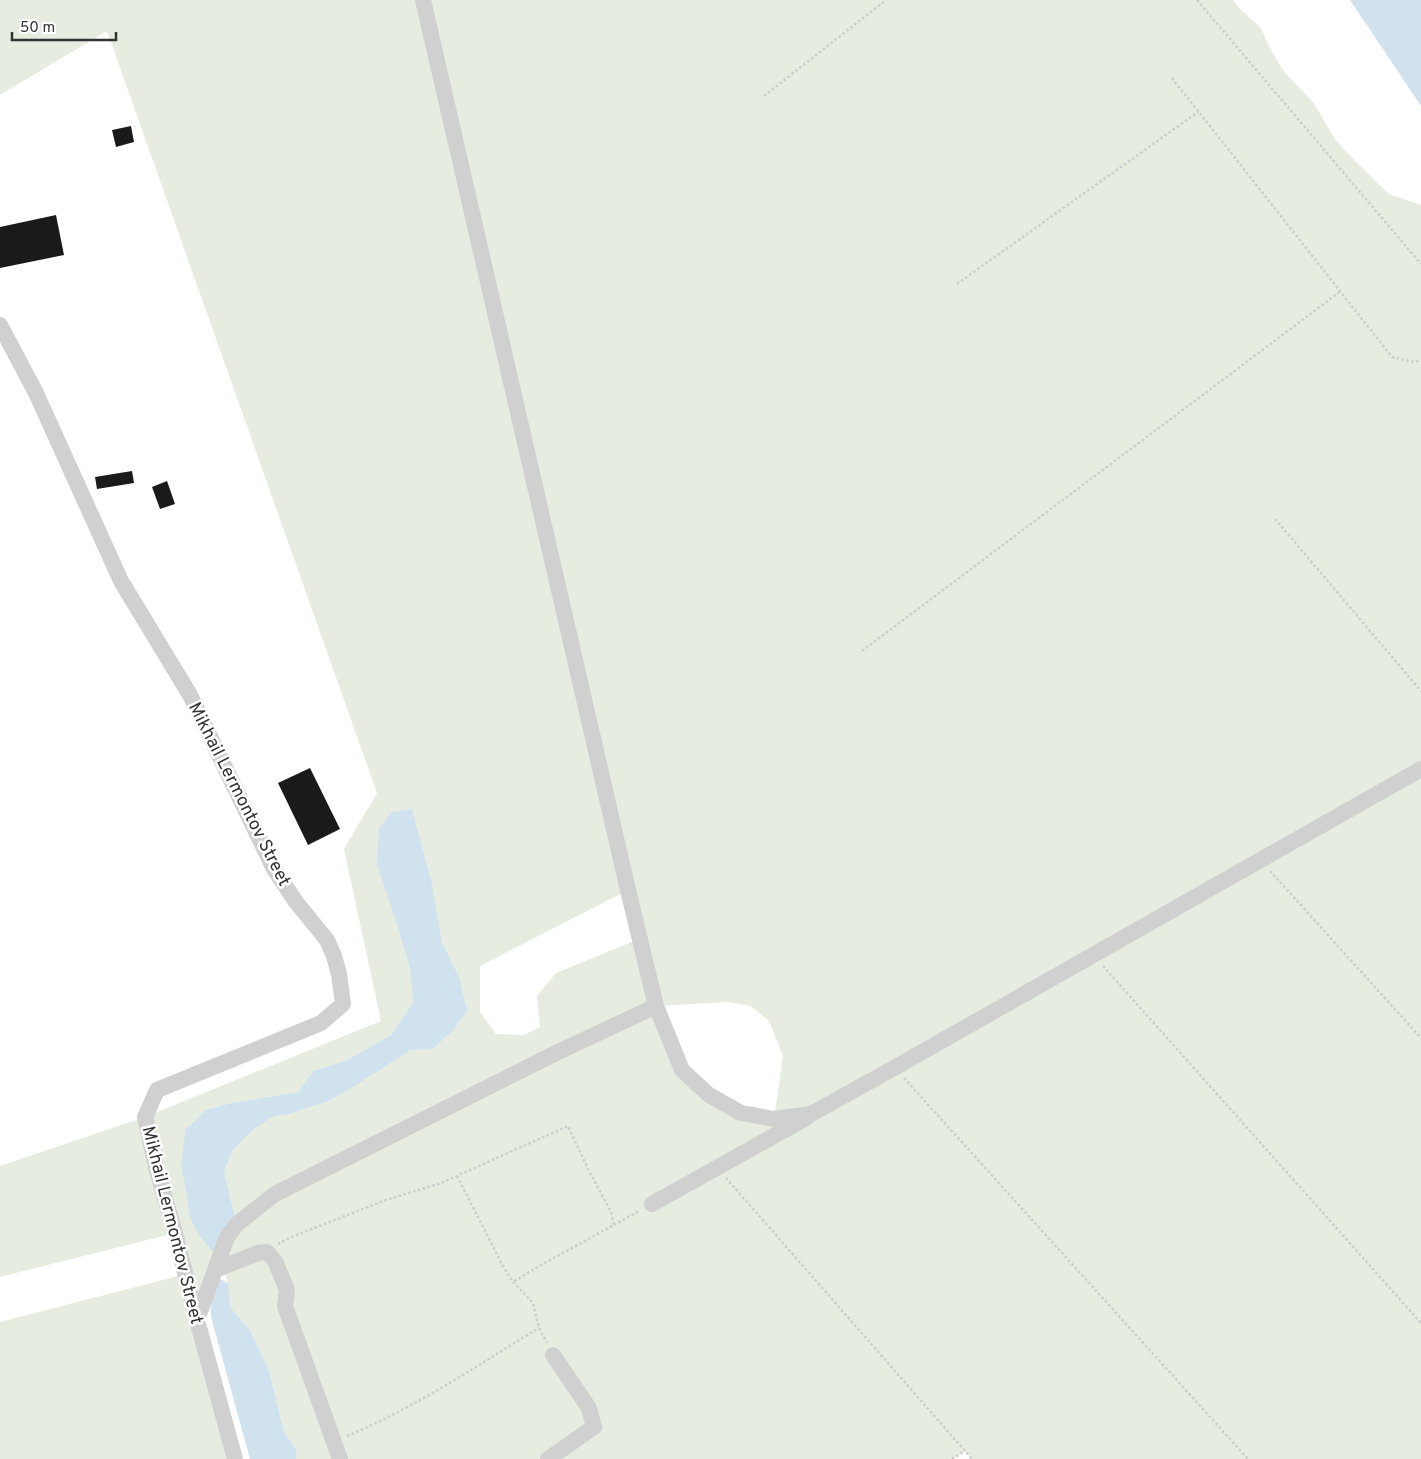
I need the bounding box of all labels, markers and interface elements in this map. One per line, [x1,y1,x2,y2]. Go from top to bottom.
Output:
scale bar [12,10,116,42]
text: 50 m [20,19,55,38]
street label: Mikhail Lermontov Street [182,699,295,891]
street label: Mikhail Lermontov Street [136,1124,207,1327]

